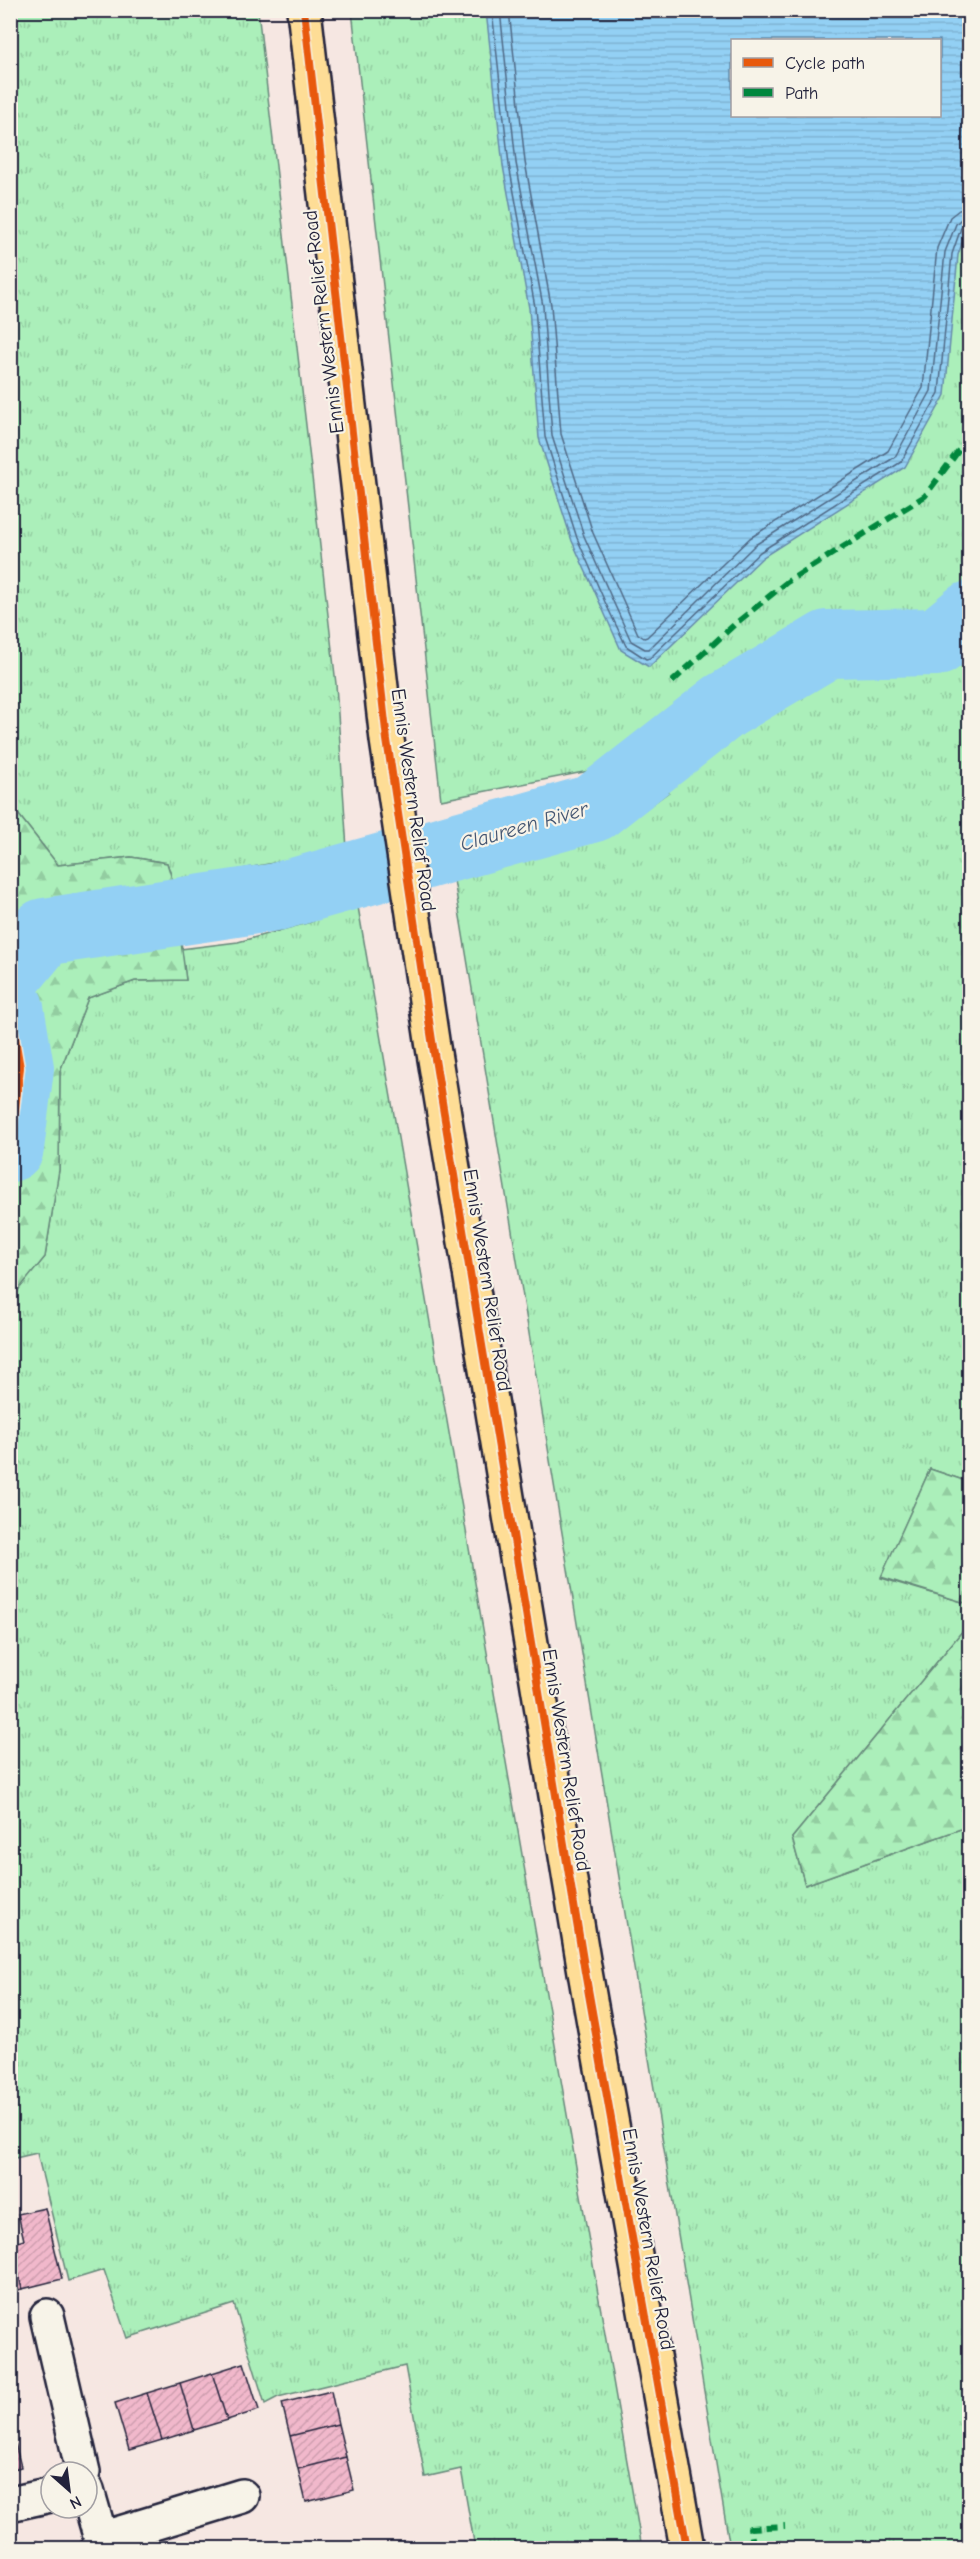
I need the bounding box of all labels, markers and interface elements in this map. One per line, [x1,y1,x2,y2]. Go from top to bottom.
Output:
legend [731,39,941,117]
text: Cycle path [785,53,865,74]
text: Path [785,83,818,104]
street label: Ennis Western Relief Road [298,209,349,435]
street label: Ennis Western Relief Road [386,687,441,913]
water label: Claureen River [457,796,592,856]
street label: Ennis Western Relief Road [459,1167,516,1393]
street label: Ennis Western Relief Road [538,1647,595,1873]
street label: Ennis Western Relief Road [618,2126,679,2352]
north arrow [39,2460,99,2520]
text: N [67,2492,84,2513]

